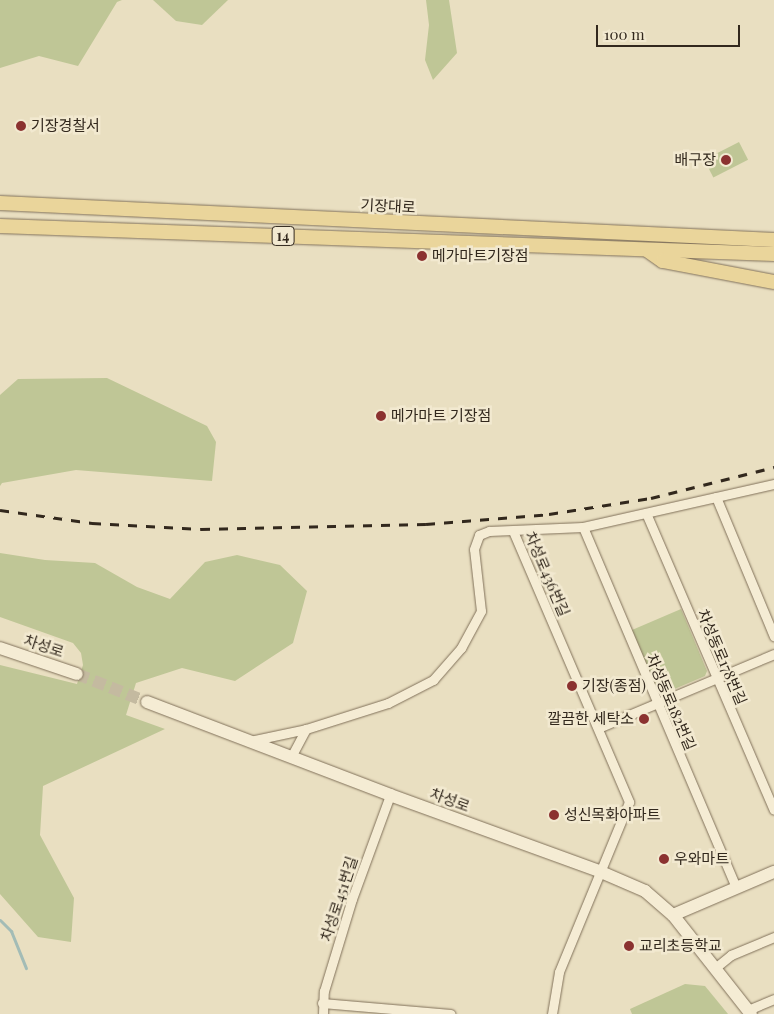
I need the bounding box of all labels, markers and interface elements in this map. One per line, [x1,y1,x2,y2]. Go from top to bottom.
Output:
scale bar [599,15,743,47]
text: 100 m [604,24,645,44]
place label: 기장경찰서 [31,117,100,135]
marker: 기장경찰서 [15,120,27,132]
place label: 배구장 [675,151,716,169]
marker: 배구장 [720,154,732,166]
street label: 기장대로 [360,196,416,216]
road number: 14 [270,225,296,248]
place label: 메가마트기장점 [432,247,529,265]
marker: 메가마트기장점 [416,250,428,262]
place label: 메가마트 기장점 [391,407,491,425]
marker: 메가마트 기장점 [375,410,387,422]
street label: 차성로436번길 [521,529,573,619]
street label: 차성동로178번길 [694,606,750,708]
street label: 차성로 [22,631,66,661]
street label: 차성동로182번길 [643,651,699,753]
place label: 기장(종점) [582,677,646,695]
marker: 기장(종점) [566,680,578,692]
place label: 깔끔한 세탁소 [547,710,634,728]
marker: 깔끔한 세탁소 [638,713,650,725]
street label: 차성로 [427,784,473,816]
place label: 성신목화아파트 [564,806,661,824]
marker: 성신목화아파트 [548,809,560,821]
place label: 우와마트 [674,850,729,868]
marker: 우와마트 [658,853,670,865]
street label: 차성로451번길 [317,854,361,944]
place label: 교리초등학교 [639,937,722,955]
marker: 교리초등학교 [623,940,635,952]

